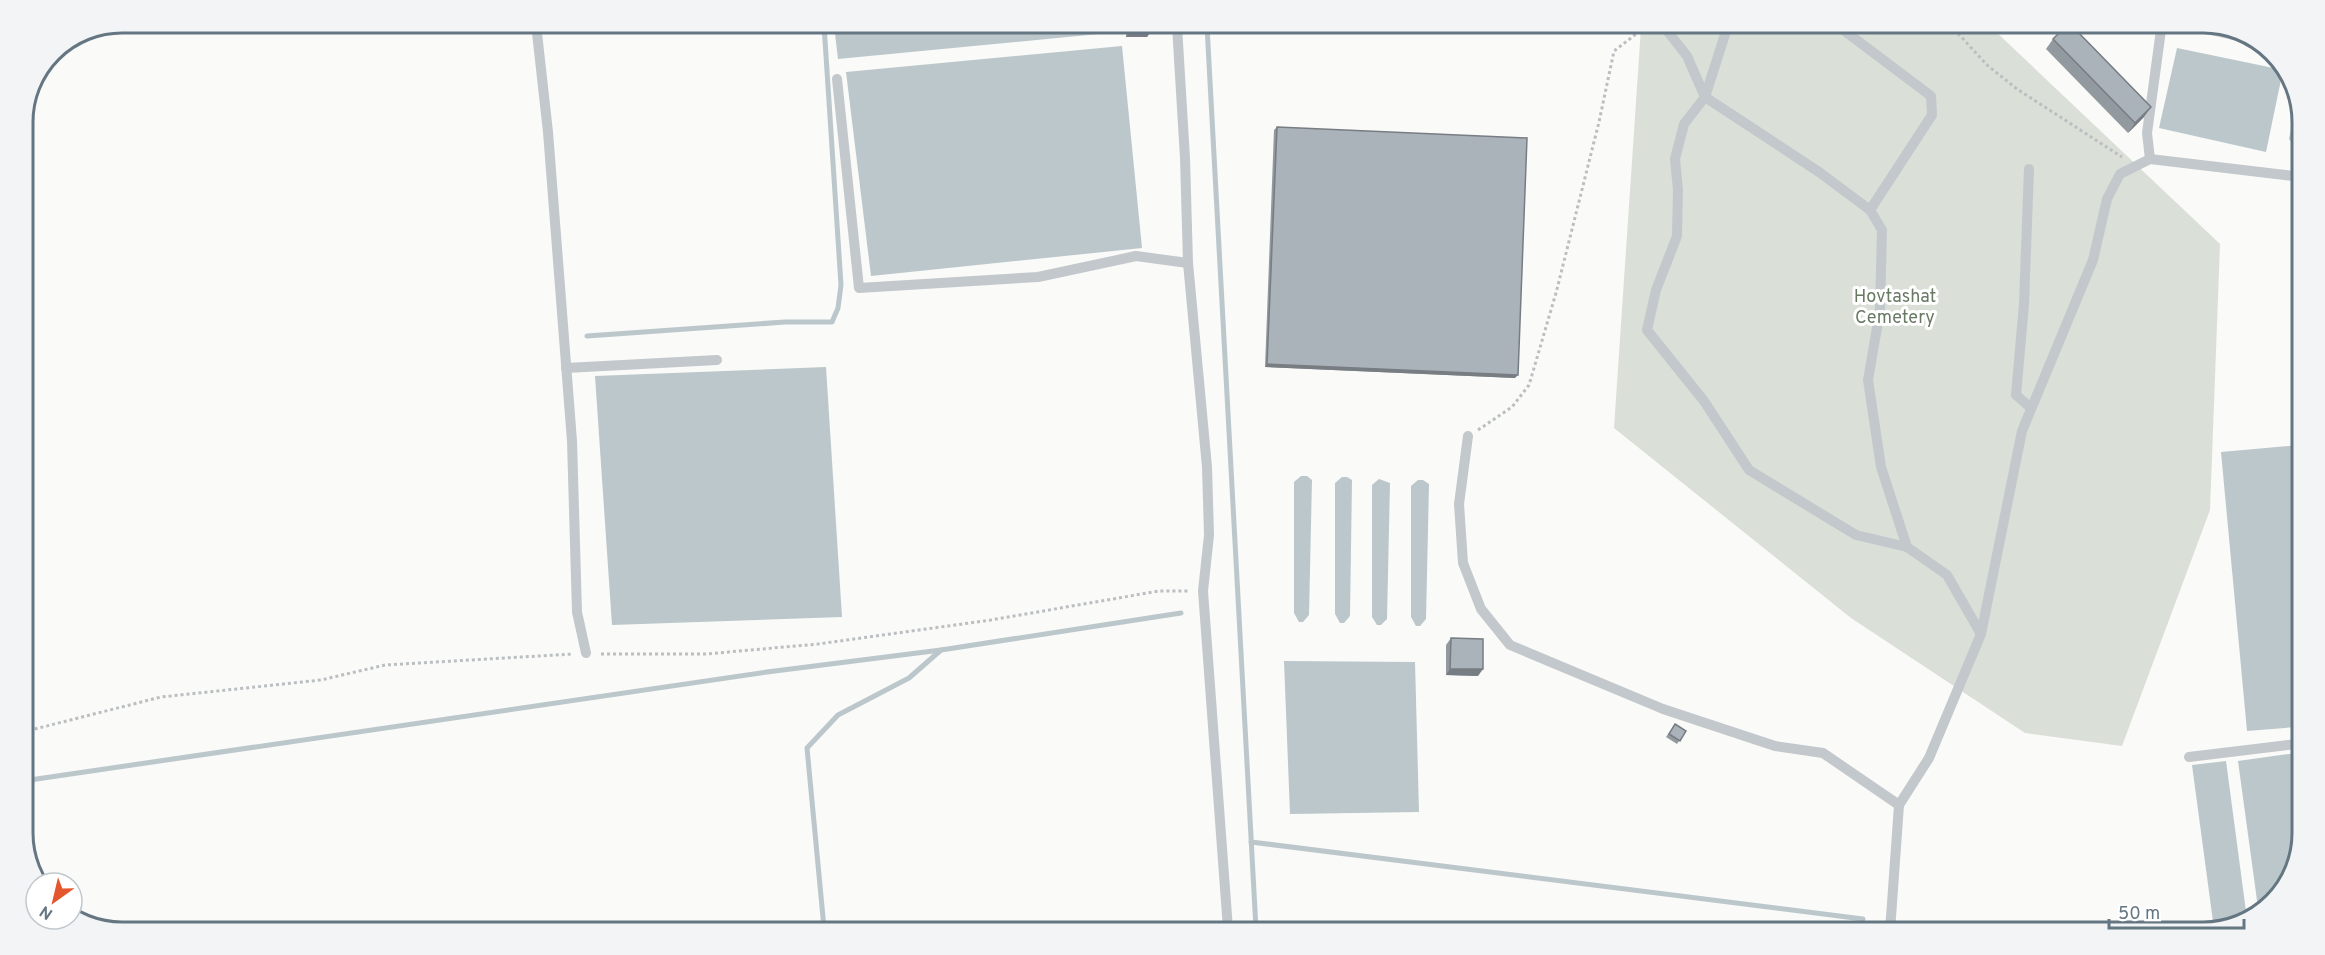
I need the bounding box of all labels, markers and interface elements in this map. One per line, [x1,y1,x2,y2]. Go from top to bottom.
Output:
park label: Hovtashat Cemetery [1854,286,1936,330]
north arrow [24,871,84,931]
scale bar [2109,892,2244,930]
text: N [36,900,57,923]
text: 50 m [2118,903,2160,926]

